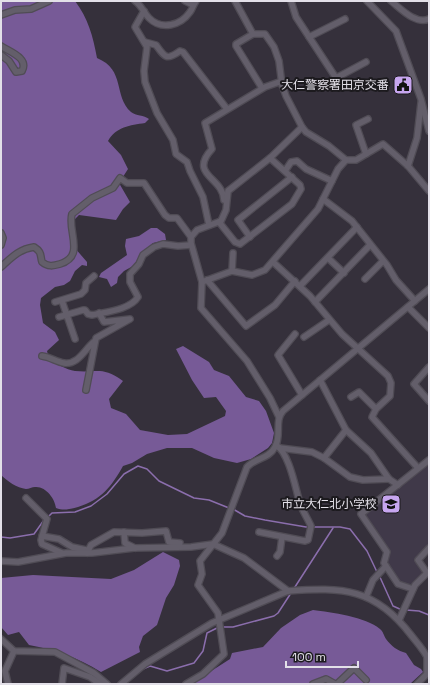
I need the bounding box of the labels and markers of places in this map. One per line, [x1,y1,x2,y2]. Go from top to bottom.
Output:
public building icon: 大仁警察署田京交番 [392,74,414,96]
place label: 大仁警察署田京交番 [281,77,389,93]
school or university icon: 市立大仁北小学校 [380,493,402,515]
place label: 市立大仁北小学校 [281,496,377,512]

